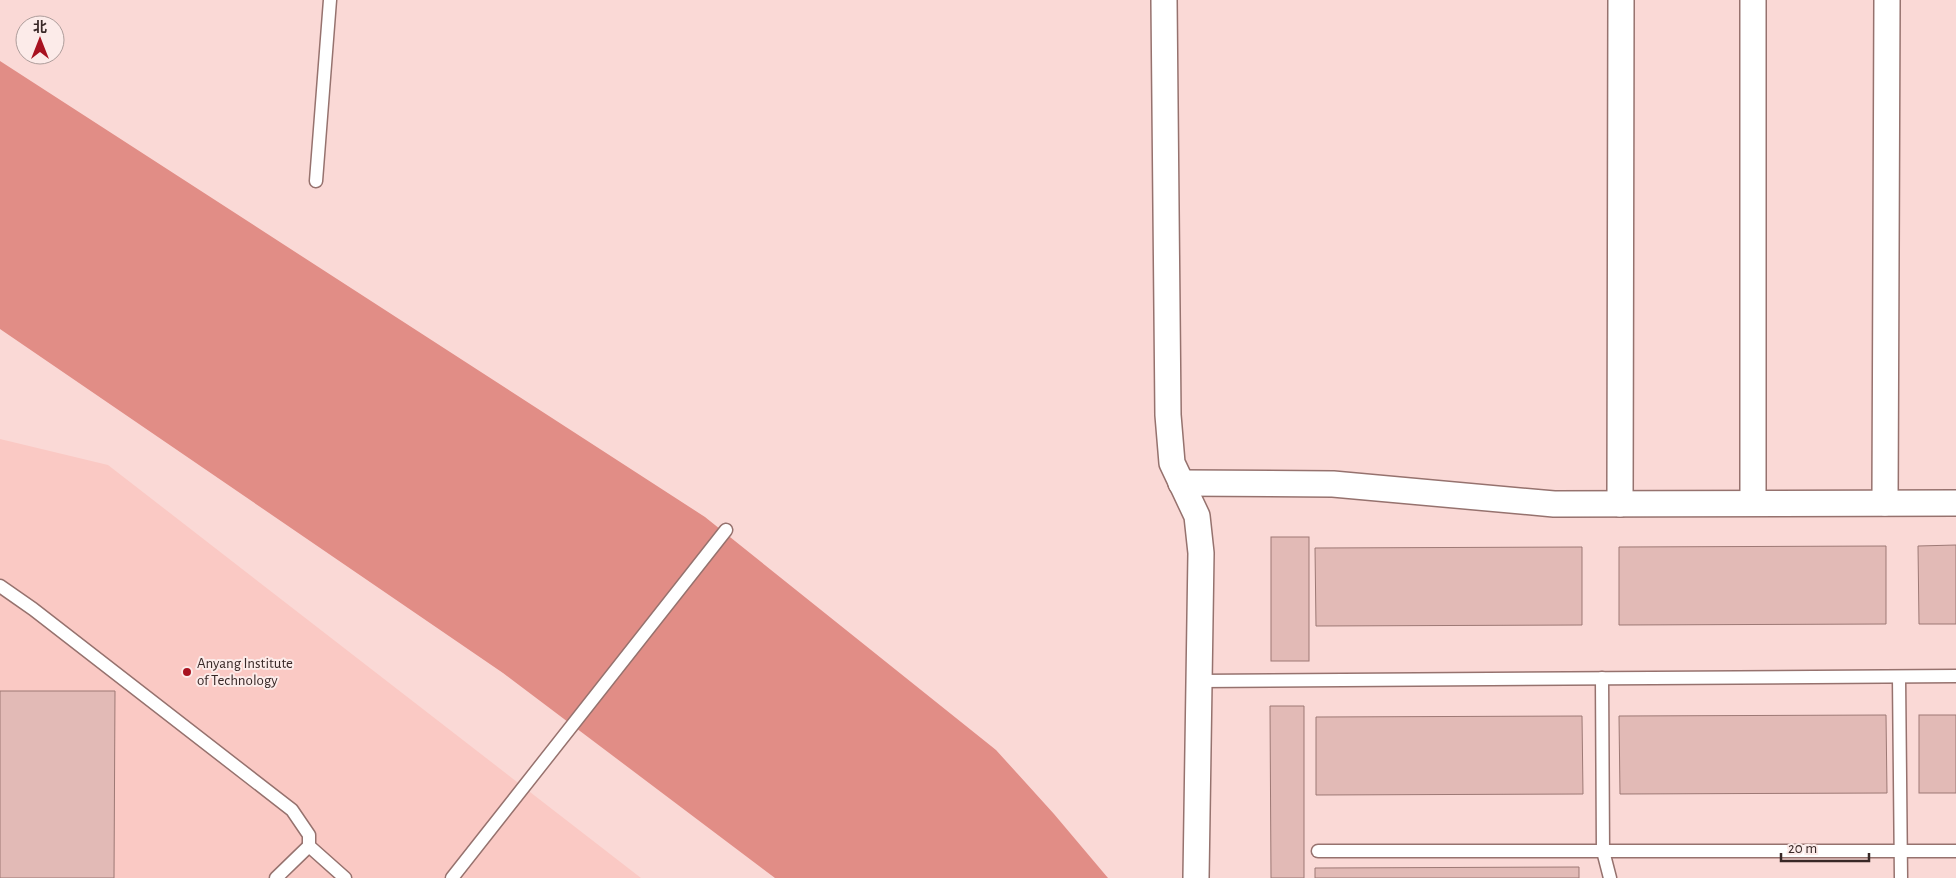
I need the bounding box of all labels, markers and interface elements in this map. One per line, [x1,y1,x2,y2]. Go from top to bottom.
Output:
north arrow [15,15,65,65]
text: 北 [33,20,47,35]
place label: Anyang Institute of Technology [197,656,293,688]
marker: Anyang Institute of Technology [181,666,193,678]
scale bar [1781,830,1868,862]
text: 20 m [1788,841,1817,856]

